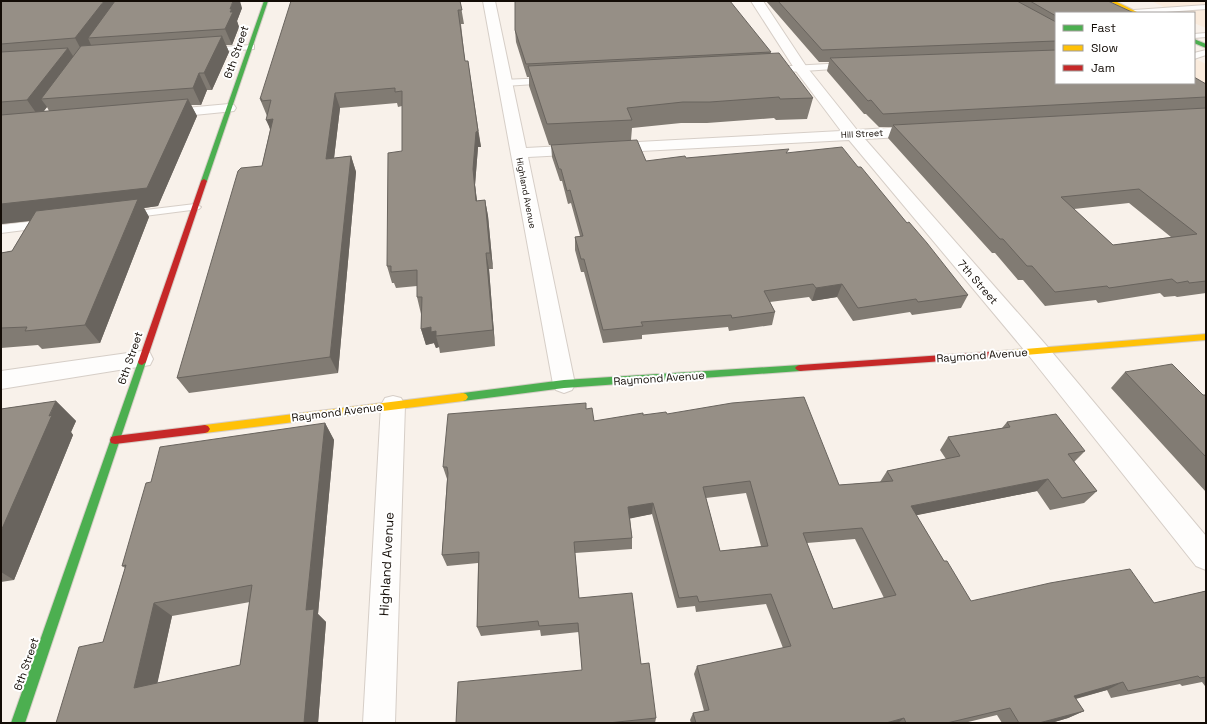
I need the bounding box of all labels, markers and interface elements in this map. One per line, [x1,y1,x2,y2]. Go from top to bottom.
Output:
legend [1055,12,1195,84]
text: Fast [1091,20,1116,36]
street label: 6th Street [220,24,252,80]
text: Slow [1091,40,1118,56]
text: Jam [1091,60,1115,76]
street label: Hill Street [841,127,883,141]
street label: Highland Avenue [513,156,539,230]
street label: 7th Street [955,257,1001,307]
street label: 6th Street [114,330,146,386]
street label: Raymond Avenue [936,345,1028,365]
street label: Raymond Avenue [613,368,705,388]
street label: Raymond Avenue [291,399,383,425]
street label: Highland Avenue [375,512,398,616]
street label: 6th Street [10,636,42,692]

